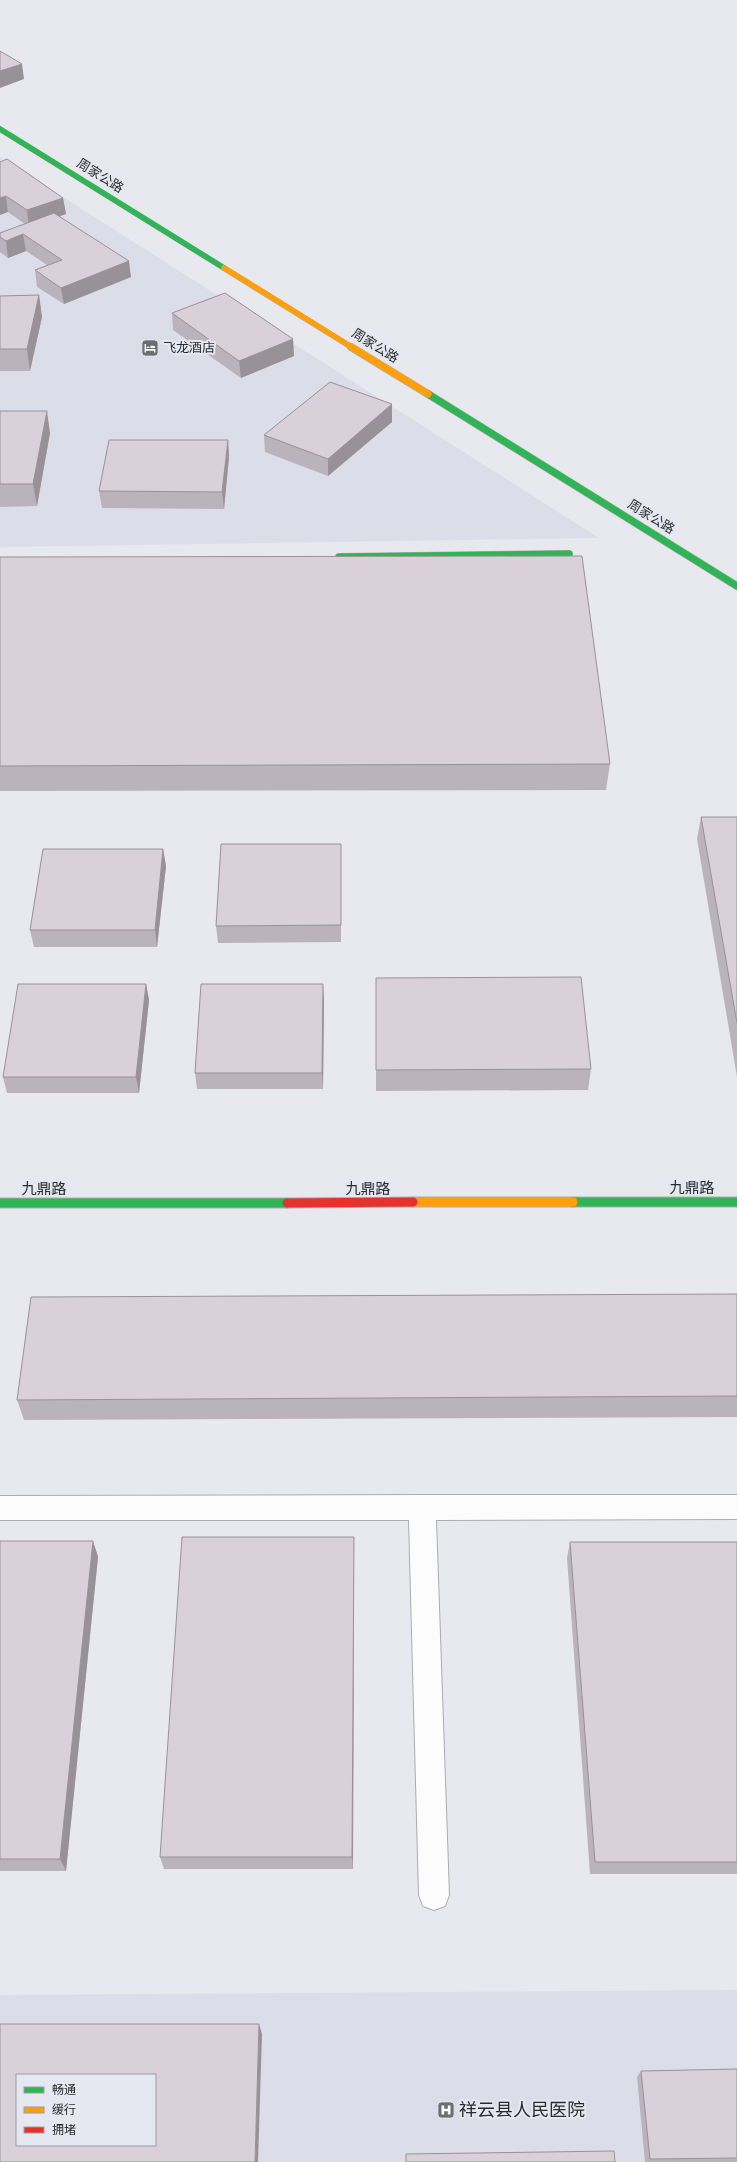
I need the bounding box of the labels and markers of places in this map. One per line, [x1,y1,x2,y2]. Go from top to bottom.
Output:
hotel icon: 飞龙酒店 [140,338,160,358]
place label: 飞龙酒店 [163,340,215,356]
place label: 祥云县人民医院 [459,2099,585,2121]
hospital icon: 祥云县人民医院 [436,2100,456,2120]

